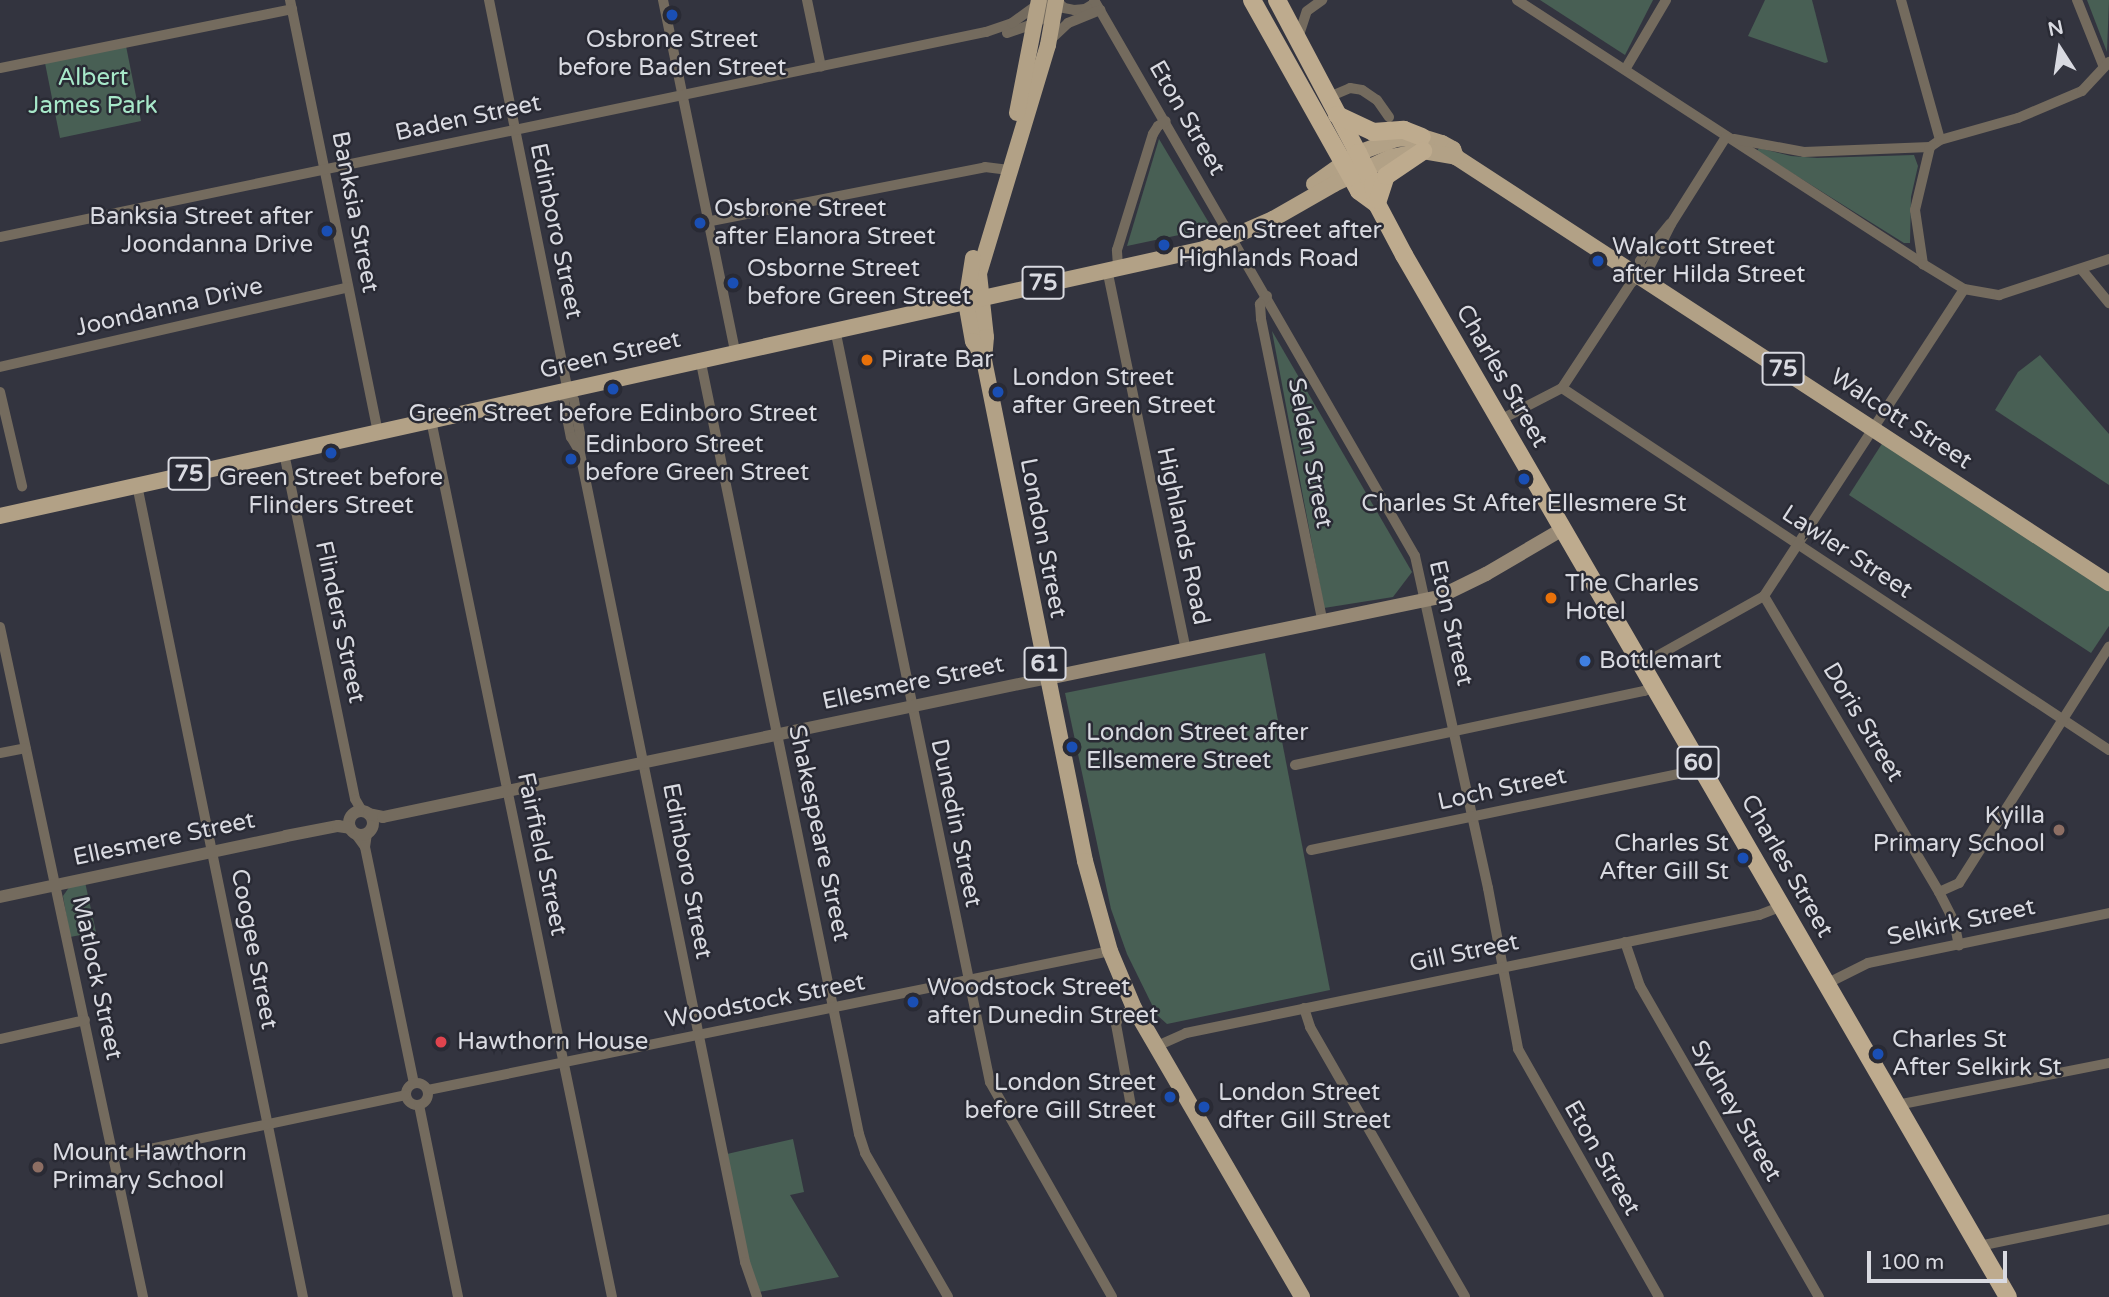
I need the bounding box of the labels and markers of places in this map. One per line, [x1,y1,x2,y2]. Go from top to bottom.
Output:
marker: Osbrone Street before Baden Street [664,7,680,23]
place label: Osbrone Street before Baden Street [558,26,786,82]
place label: Osbrone Street after Elanora Street [714,195,936,251]
place label: Banksia Street after Joondanna Drive [89,203,313,259]
marker: Osbrone Street after Elanora Street [692,215,708,231]
place label: Green Street after Highlands Road [1178,217,1382,273]
marker: Banksia Street after Joondanna Drive [319,223,335,239]
place label: Walcott Street after Hilda Street [1612,233,1805,289]
marker: Green Street after Highlands Road [1156,237,1172,253]
marker: Walcott Street after Hilda Street [1590,253,1606,269]
place label: Osborne Street before Green Street [747,255,971,311]
marker: Osborne Street before Green Street [725,275,741,291]
place label: Pirate Bar [881,346,993,374]
marker: Pirate Bar [859,352,875,368]
place label: London Street after Green Street [1012,364,1216,420]
marker: Green Street before Edinboro Street [605,381,621,397]
marker: London Street after Green Street [990,384,1006,400]
place label: Green Street before Edinboro Street [408,400,818,428]
place label: Edinboro Street before Green Street [585,431,809,487]
marker: Green Street before Flinders Street [323,445,339,461]
marker: Edinboro Street before Green Street [563,451,579,467]
place label: Green Street before Flinders Street [219,464,443,520]
marker: Charles St After Ellesmere St [1516,471,1532,487]
place label: Charles St After Ellesmere St [1361,490,1687,518]
place label: The Charles Hotel [1565,570,1699,626]
marker: The Charles Hotel [1543,590,1559,606]
place label: Bottlemart [1599,647,1722,675]
marker: Bottlemart [1577,653,1593,669]
place label: London Street after Ellsemere Street [1086,719,1308,775]
marker: London Street after Ellsemere Street [1064,739,1080,755]
place label: Kyilla Primary School [1873,802,2045,858]
marker: Kyilla Primary School [2051,822,2067,838]
place label: Charles St After Gill St [1599,830,1729,886]
marker: Charles St After Gill St [1735,850,1751,866]
place label: Woodstock Street after Dunedin Street [927,974,1158,1030]
marker: Woodstock Street after Dunedin Street [905,994,921,1010]
place label: Charles St After Selkirk St [1892,1026,2062,1082]
place label: Hawthorn House [457,1028,648,1056]
marker: Hawthorn House [431,1032,451,1052]
marker: Charles St After Selkirk St [1870,1046,1886,1062]
place label: London Street before Gill Street [965,1069,1156,1125]
place label: London Street dfter Gill Street [1218,1079,1391,1135]
marker: London Street before Gill Street [1162,1089,1178,1105]
marker: London Street dfter Gill Street [1196,1099,1212,1115]
place label: Mount Hawthorn Primary School [52,1139,247,1195]
marker: Mount Hawthorn Primary School [30,1159,46,1175]

